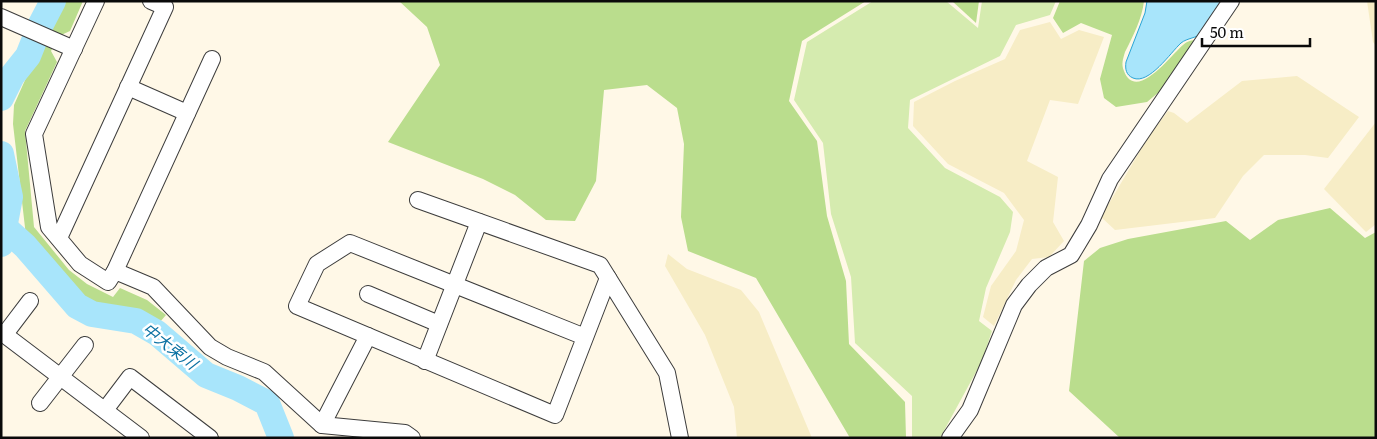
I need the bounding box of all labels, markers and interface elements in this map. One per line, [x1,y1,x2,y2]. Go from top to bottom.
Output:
scale bar [1202,15,1310,47]
text: 50 m [1210,20,1244,43]
water label: 中大束川 [138,316,205,376]

